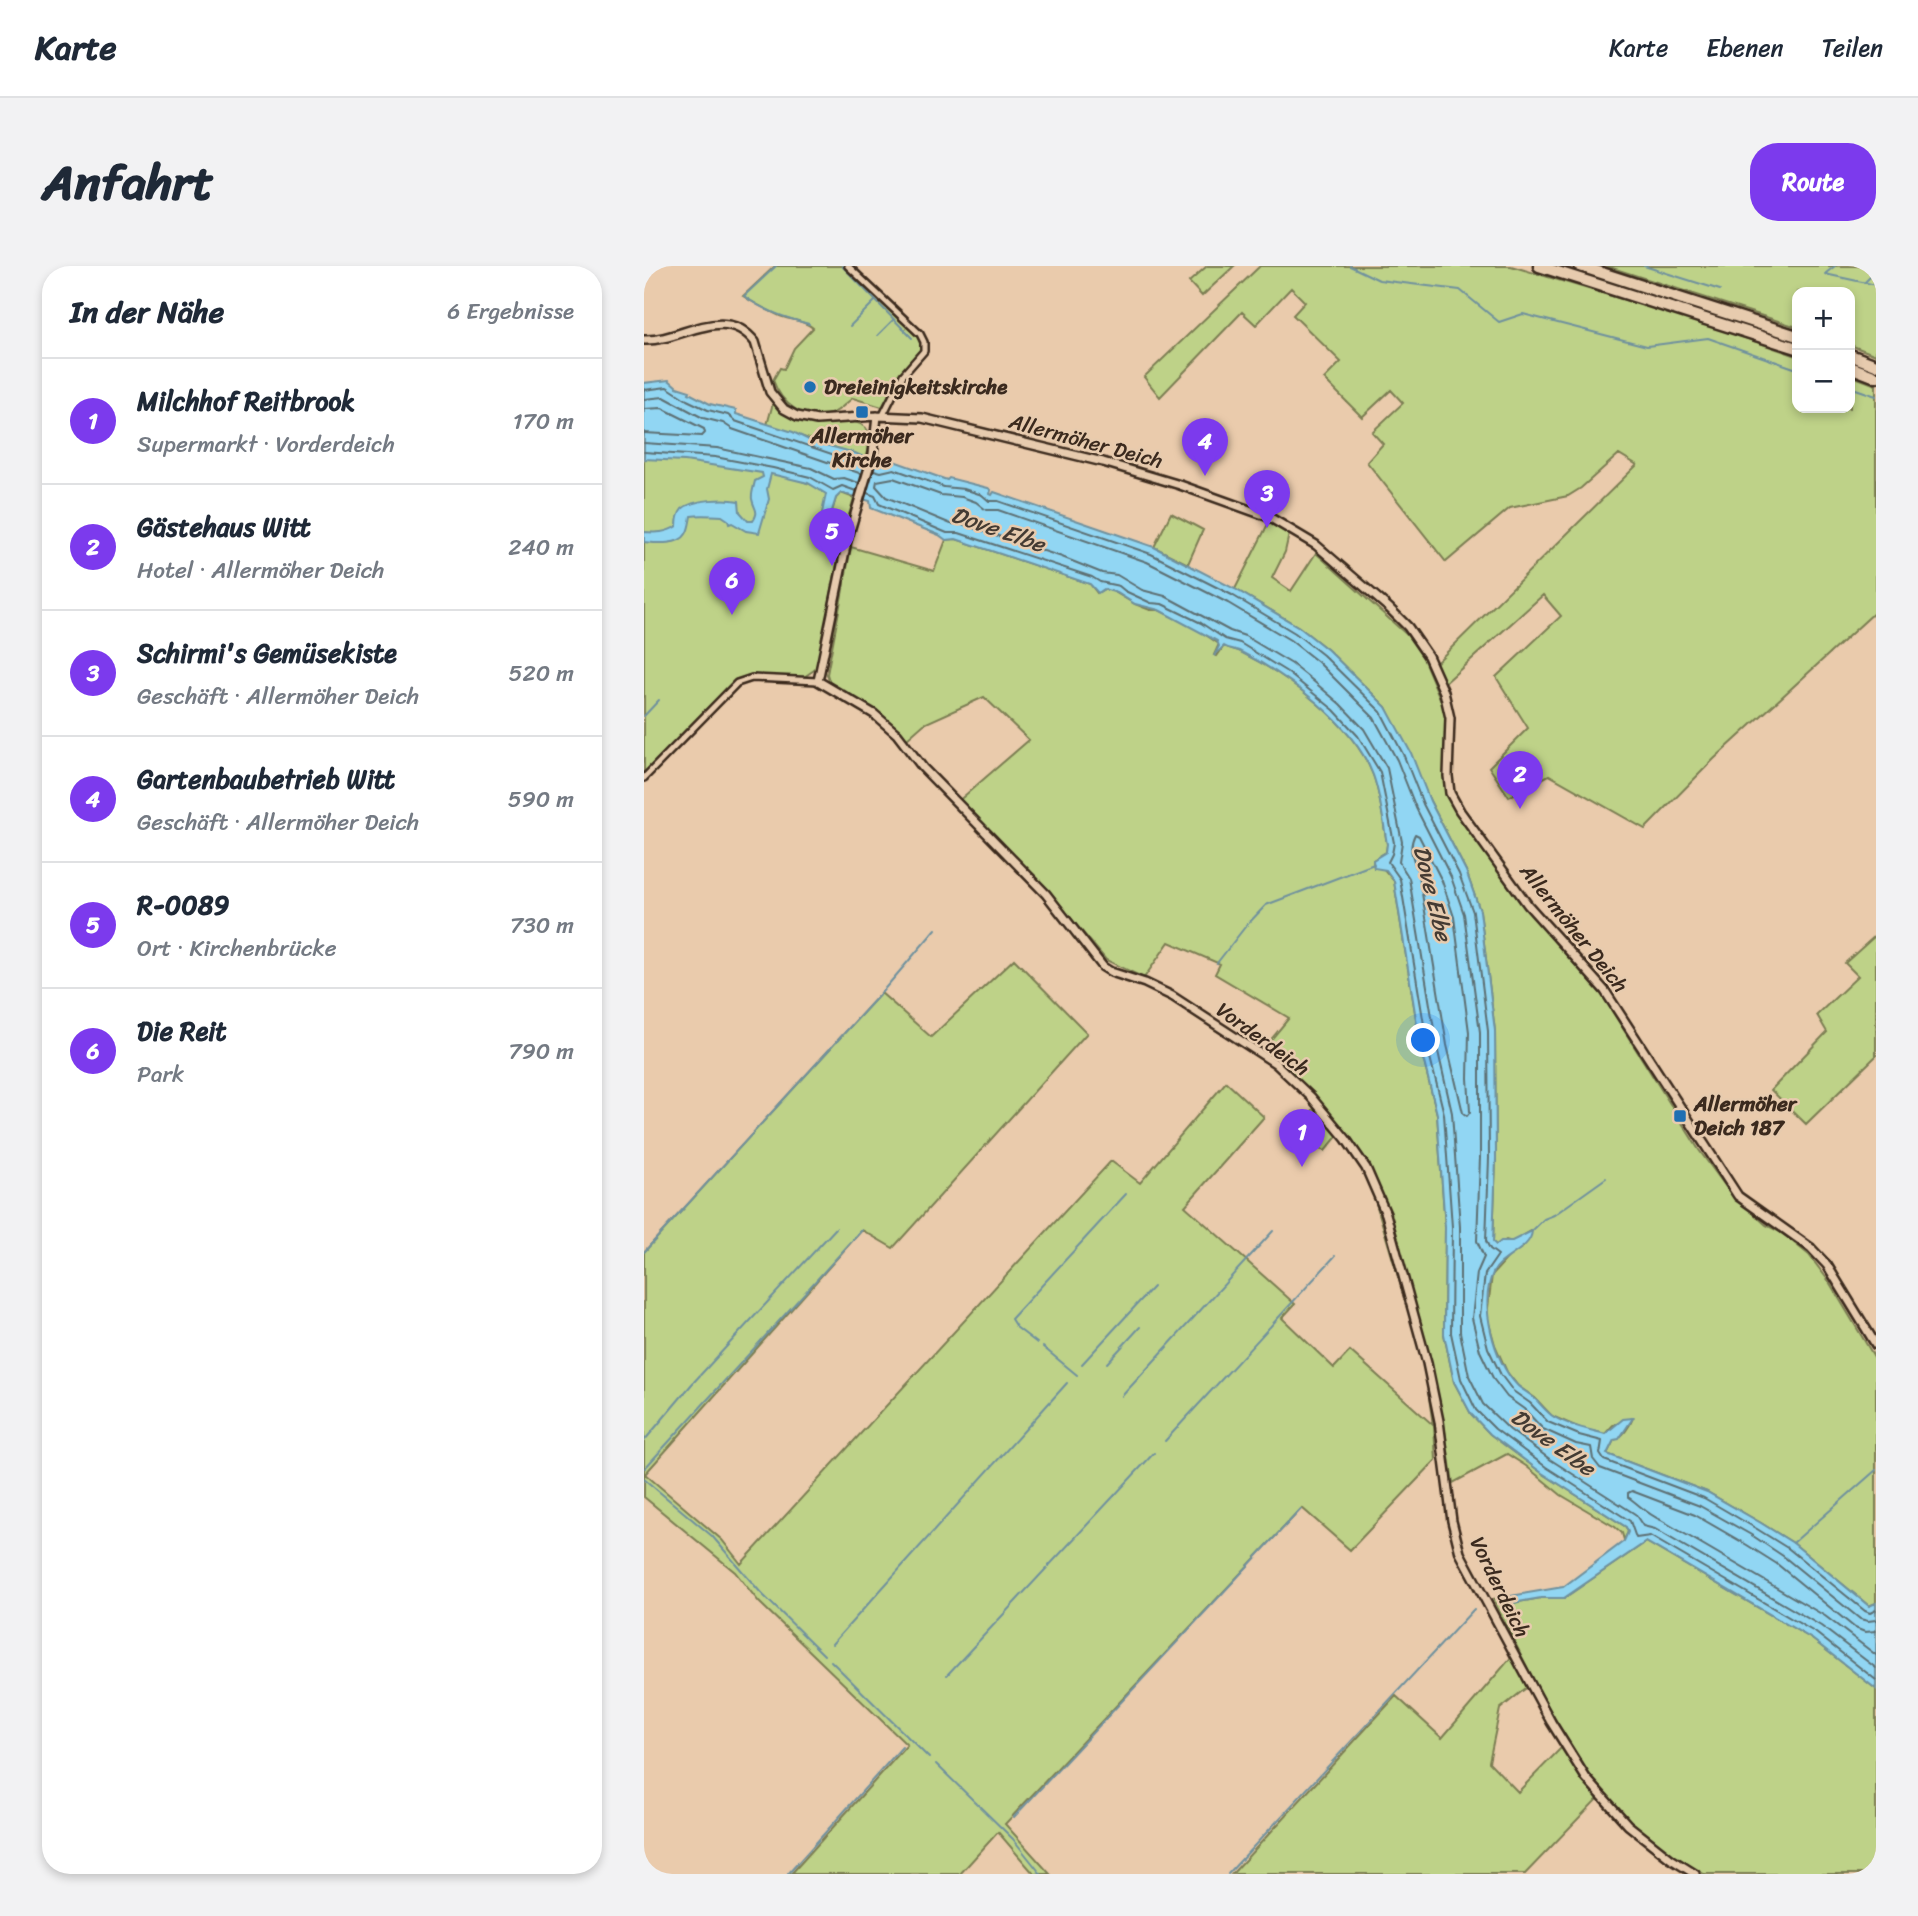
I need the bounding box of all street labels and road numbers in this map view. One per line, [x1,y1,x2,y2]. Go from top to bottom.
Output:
street label: Allermöher Deich [1004,402,1167,480]
street label: Allermöher Deich [1509,854,1638,1001]
street label: Vorderdeich [1208,992,1318,1086]
street label: Vorderdeich [1459,1530,1541,1644]

